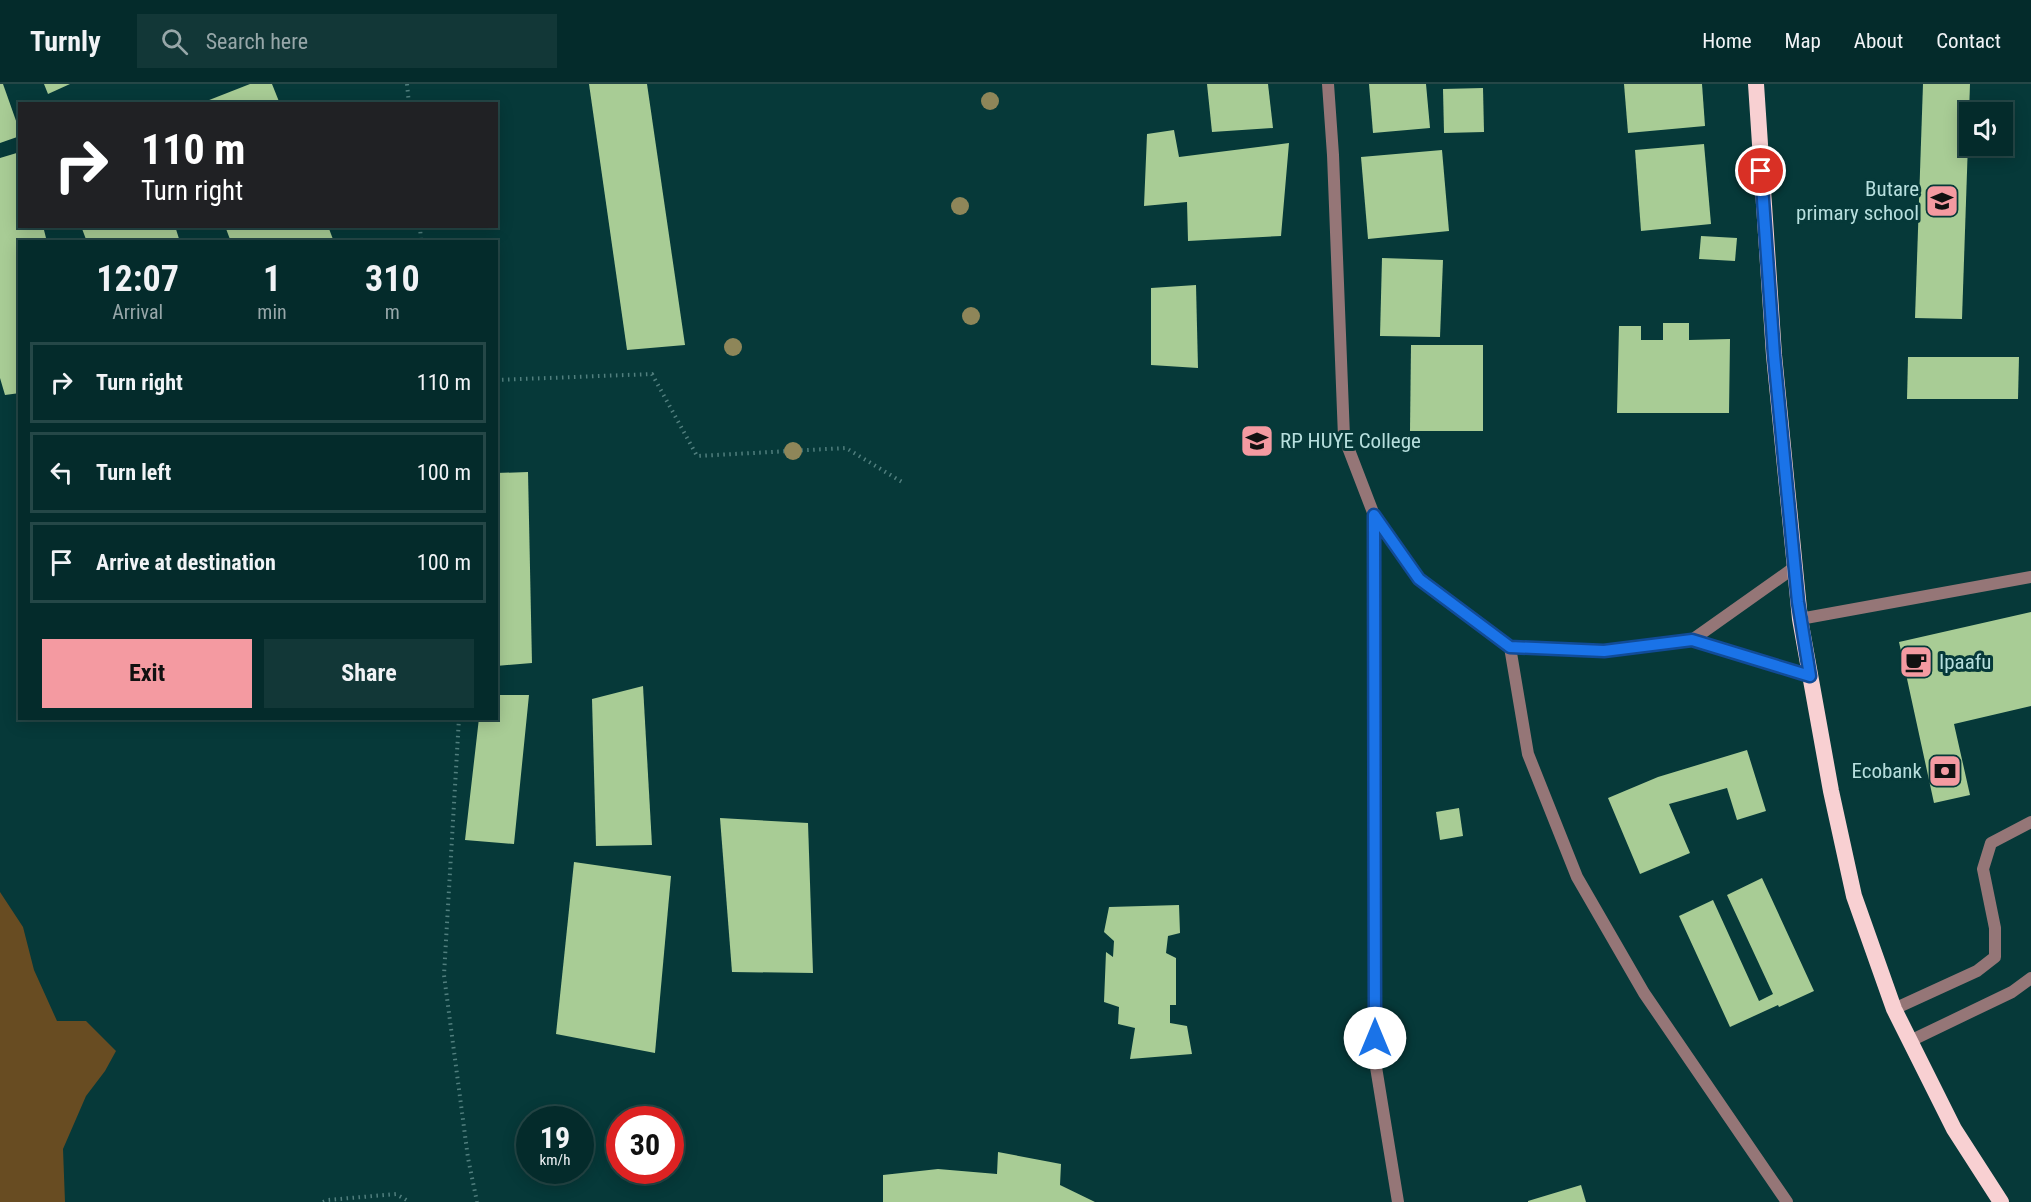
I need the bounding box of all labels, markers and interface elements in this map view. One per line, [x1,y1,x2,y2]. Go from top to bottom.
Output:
search box [137,14,557,68]
text: Turnly [30,25,101,58]
icon: search [158,25,191,58]
text: Search here [206,29,308,54]
text: Home [1702,29,1752,53]
text: Map [1785,29,1821,53]
text: About [1854,29,1903,53]
text: Contact [1936,29,2001,53]
map controls [1959,102,2013,156]
button: sound [1959,102,2013,156]
text: 110 m [141,125,246,174]
icon: right [42,126,120,204]
pin [1735,145,1786,196]
icon: arrive [1744,154,1777,187]
text: Turn right [141,175,243,207]
place label: Butare primary school [1796,177,1919,225]
school or university icon: Butare primary school [1924,183,1960,219]
text: 12:07 [96,258,179,300]
text: 1 [263,258,281,300]
text: 310 [365,258,420,300]
text: Arrival [112,300,163,324]
text: min [257,300,287,324]
text: m [385,300,400,324]
icon: right [45,366,78,399]
text: Turn right [96,370,183,395]
text: 110 m [417,370,471,395]
school or university icon: RP HUYE College [1239,423,1275,459]
place label: RP HUYE College [1280,429,1421,453]
icon: left [45,456,78,489]
text: Turn left [96,460,171,485]
text: 100 m [417,460,471,485]
icon: arrive [45,546,78,579]
text: Arrive at destination [96,550,276,575]
text: 100 m [417,550,471,575]
button: Exit [42,639,252,708]
button: Share [264,639,474,708]
cafe icon: Ipaafu [1898,644,1934,680]
place label: Ipaafu [1939,650,1992,674]
bank icon: Ecobank [1927,753,1963,789]
place label: Ecobank [1851,759,1923,783]
position arrow [1343,1006,1407,1070]
speed limit sign: 30 [606,1106,684,1184]
text: 19 [540,1120,570,1155]
text: km/h [540,1151,570,1169]

